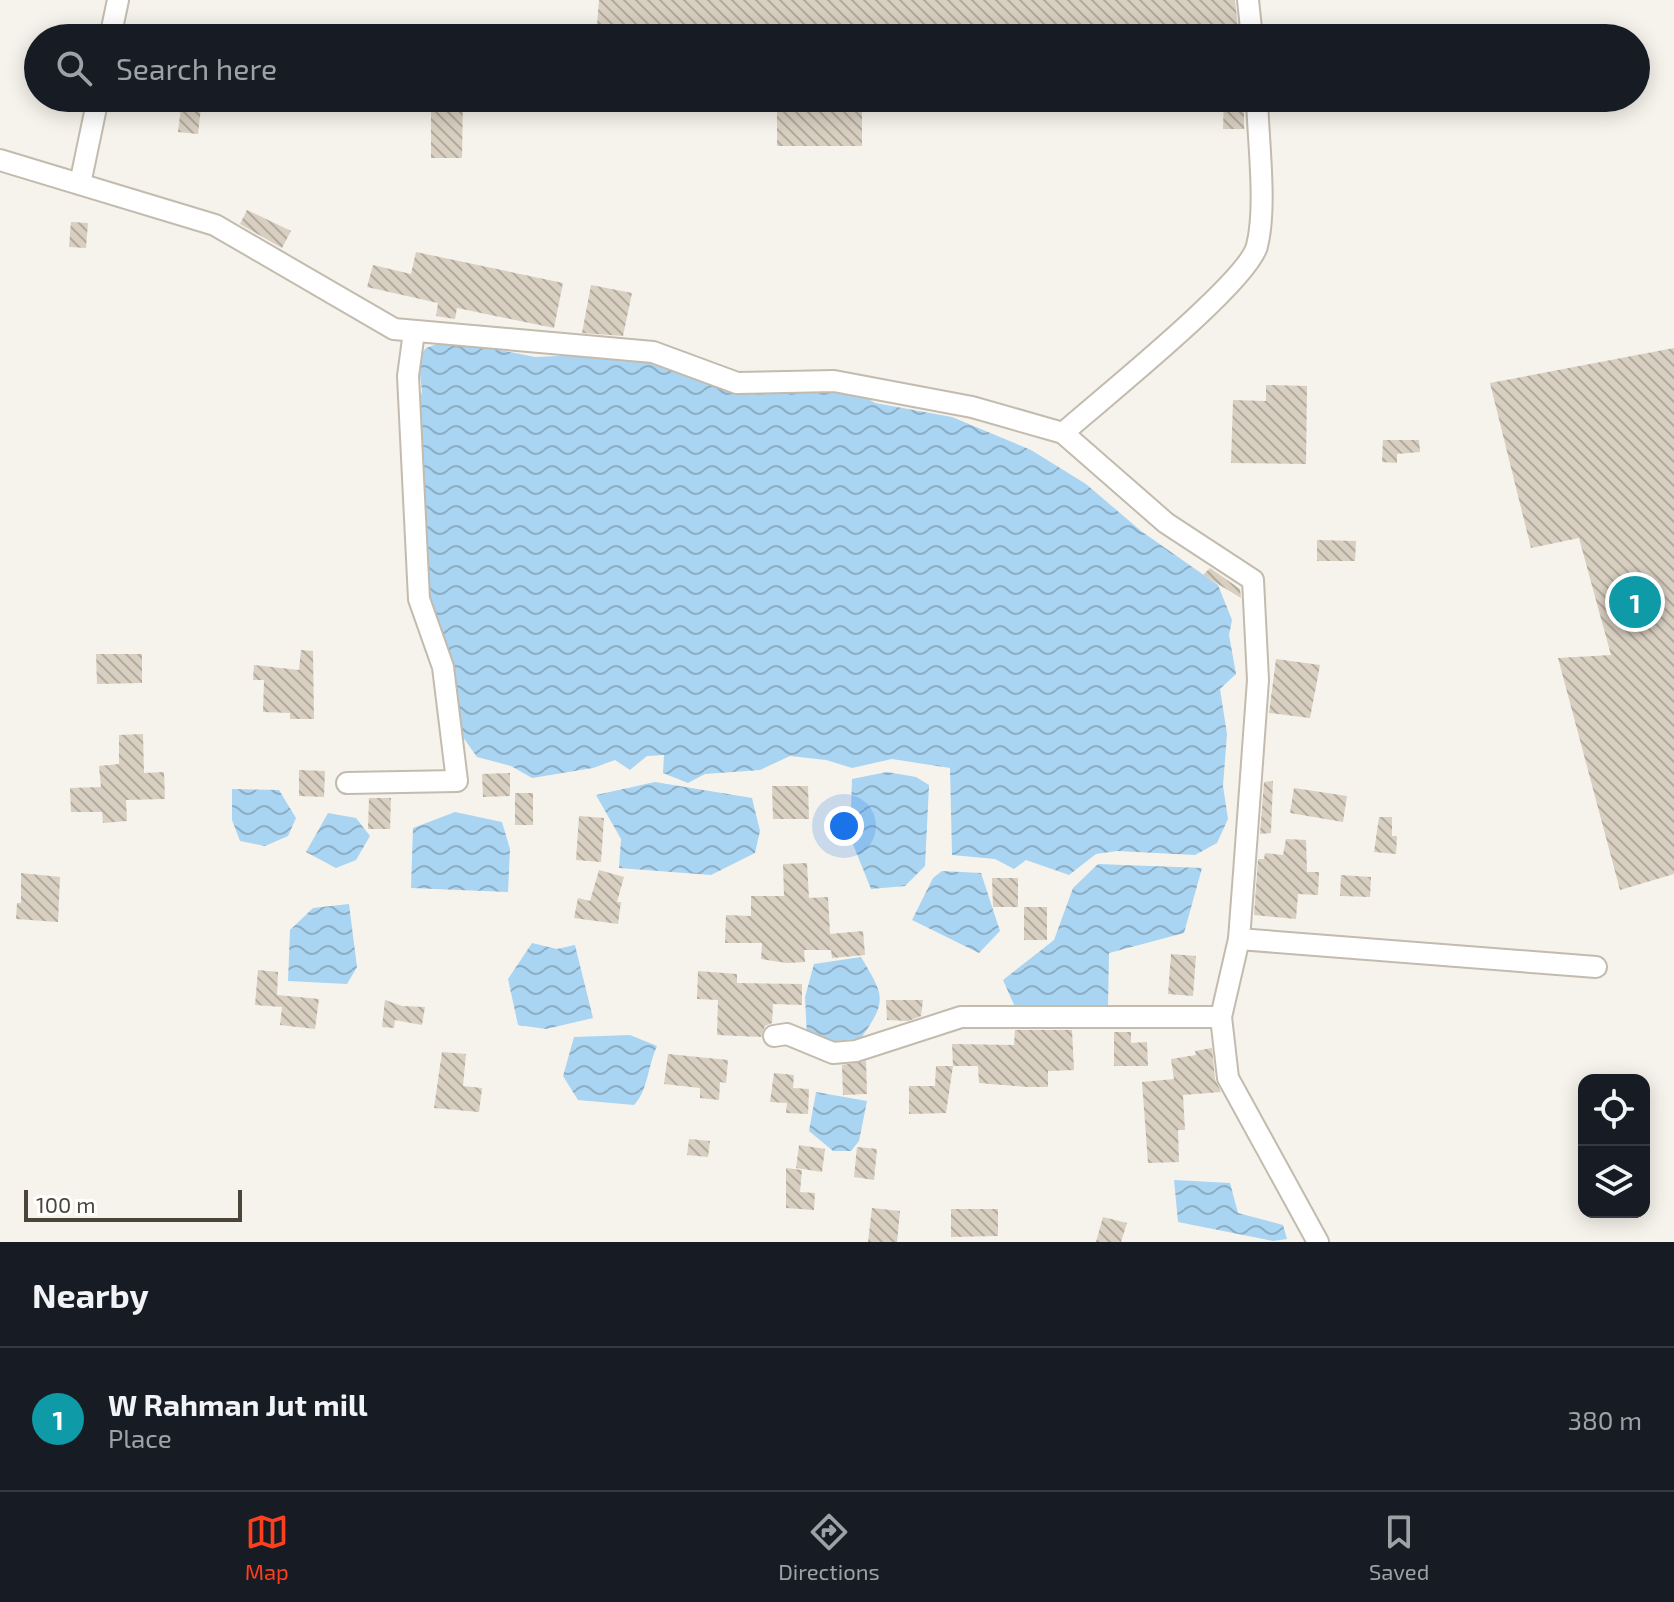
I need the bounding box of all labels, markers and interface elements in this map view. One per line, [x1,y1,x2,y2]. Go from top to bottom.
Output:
search box [24,24,1650,112]
icon: search [52,46,96,90]
text: Search here [116,50,277,86]
pin: 1 [1609,572,1661,632]
your location [824,806,864,846]
map controls [1578,1074,1650,1218]
button: locate [1578,1074,1650,1146]
button: layers [1578,1146,1650,1218]
scale bar [24,1186,242,1222]
text: 100 m [36,1191,95,1217]
text: Nearby [32,1274,149,1315]
text: W Rahman Jut mill [108,1386,368,1422]
text: 1 [52,1404,64,1435]
text: 380 m [1568,1404,1642,1435]
text: Place [108,1422,172,1453]
tab: Map [245,1510,289,1584]
tab: Directions [778,1510,880,1584]
tab: Saved [1369,1510,1429,1584]

